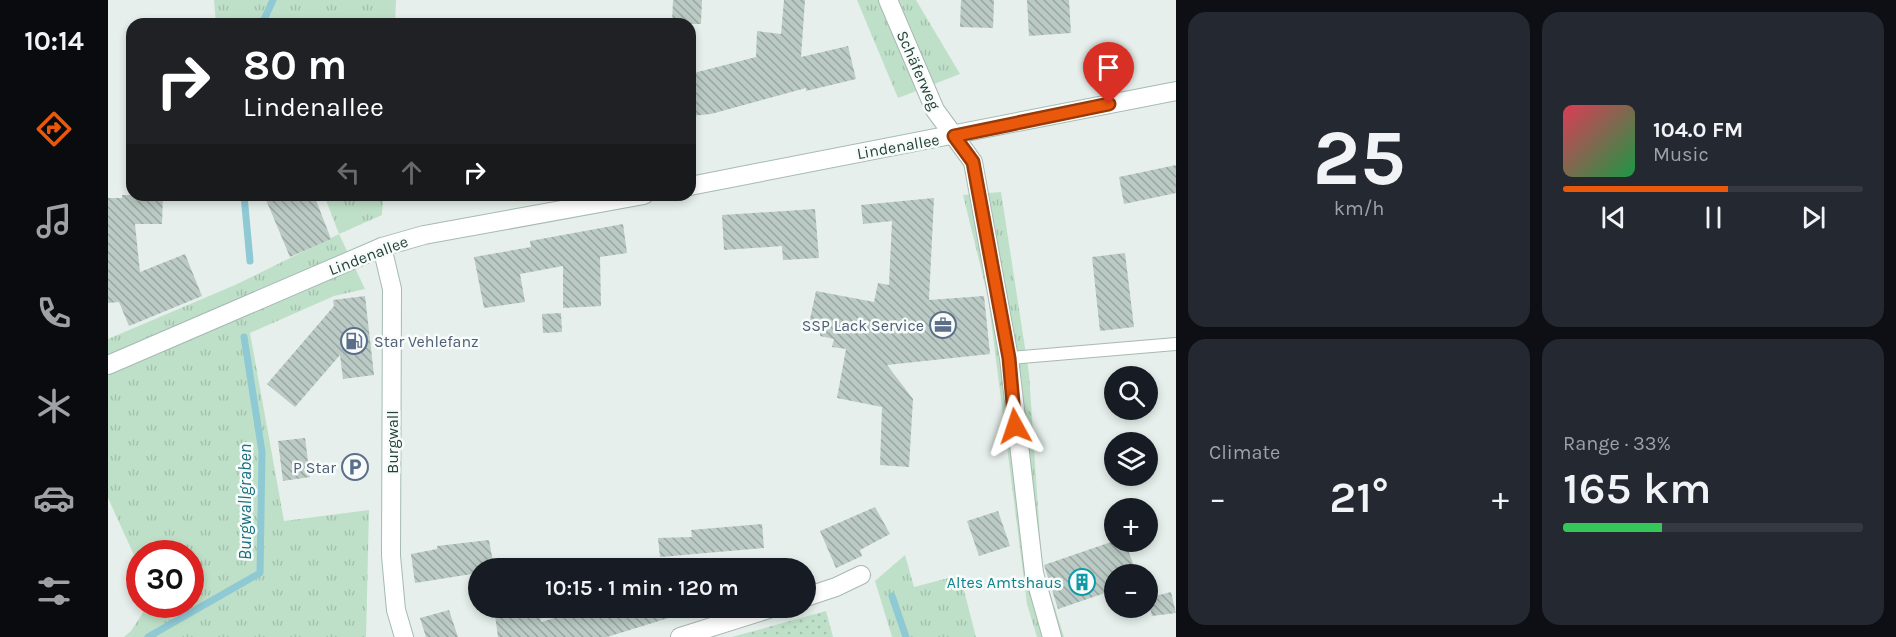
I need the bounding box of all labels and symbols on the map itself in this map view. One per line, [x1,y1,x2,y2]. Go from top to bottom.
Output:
street label: Schäferweg [893,28,944,113]
pin [1083,42,1134,104]
street label: Lindenallee [855,130,941,163]
street label: Lindenallee [326,232,411,279]
office icon: SSP Lack Service [928,310,958,340]
place label: SSP Lack Service [802,316,924,335]
fuel station icon: Star Vehlefanz [339,326,369,356]
place label: Star Vehlefanz [374,332,479,351]
position arrow [983,394,1047,458]
street label: Burgwall [383,410,402,474]
water label: Burgwallgraben [234,444,256,560]
parking icon: P Star [340,452,370,482]
place label: P Star [293,458,336,477]
speed limit sign: 30 [126,540,204,618]
building icon: Altes Amtshaus [1067,567,1097,597]
place label: Altes Amtshaus [947,573,1062,592]

